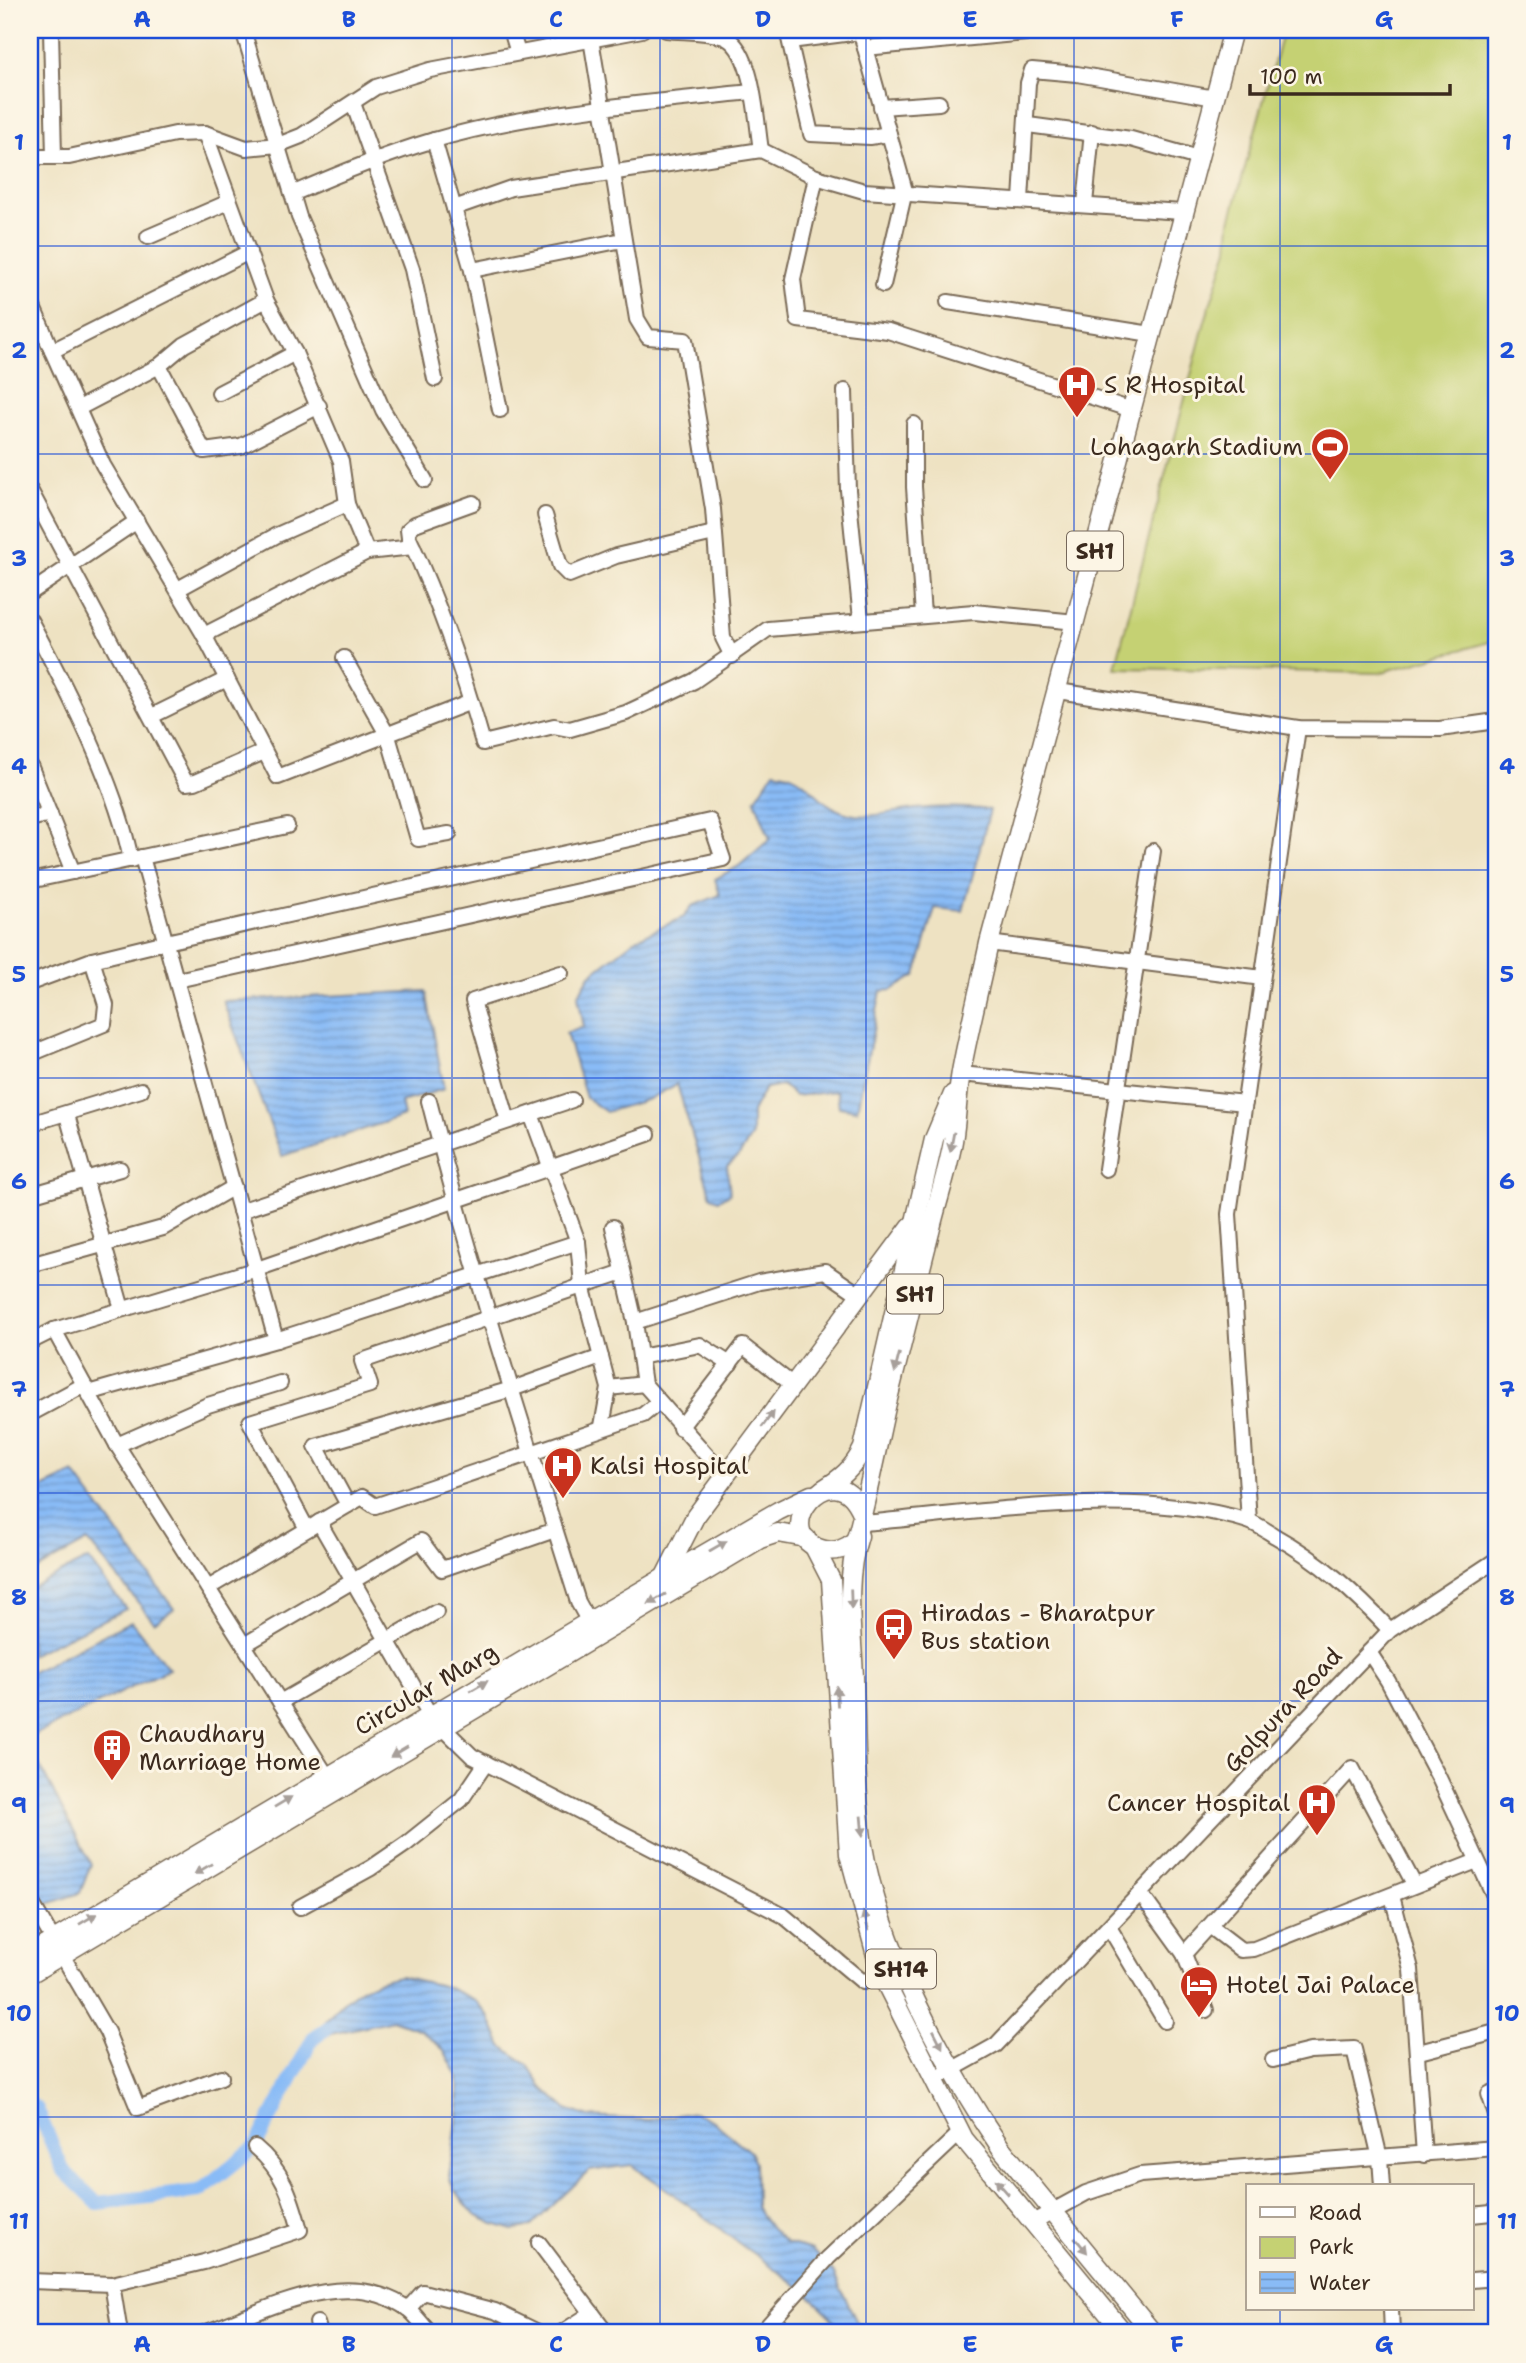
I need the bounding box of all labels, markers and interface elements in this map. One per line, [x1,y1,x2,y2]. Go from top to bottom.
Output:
text: A [133,4,151,34]
text: B [342,4,356,34]
text: C [549,4,563,34]
text: D [755,4,771,34]
text: E [962,4,978,34]
text: F [1170,4,1184,34]
text: G [1375,4,1394,34]
scale bar [1250,52,1449,96]
text: 100 m [1260,63,1323,91]
text: 1 [14,127,24,157]
text: 1 [1502,127,1512,157]
text: 2 [11,335,27,365]
text: 2 [1499,335,1515,365]
hospital icon: S R Hospital [1056,364,1098,419]
place label: S R Hospital [1104,369,1246,401]
sports icon: Lohagarh Stadium [1309,426,1351,481]
place label: Lohagarh Stadium [1090,431,1303,463]
road number: SH1 [1067,531,1123,570]
text: 3 [11,543,27,573]
text: 3 [1499,543,1515,573]
text: 4 [11,751,27,781]
text: 4 [1499,751,1515,781]
text: 5 [12,959,26,989]
text: 5 [1500,959,1514,989]
one-way arrow [946,1131,957,1153]
text: 6 [11,1166,27,1196]
text: 6 [1499,1166,1515,1196]
road number: SH1 [887,1274,943,1314]
one-way arrow [891,1352,902,1374]
text: 7 [11,1374,27,1404]
text: 7 [1499,1374,1515,1404]
one-way arrow [761,1409,775,1428]
hospital icon: Kalsi Hospital [542,1445,584,1500]
place label: Kalsi Hospital [590,1450,749,1482]
one-way arrow [708,1540,727,1552]
text: 8 [11,1582,27,1612]
text: 8 [1499,1582,1515,1612]
one-way arrow [845,1588,856,1610]
one-way arrow [648,1593,667,1605]
place label: Hiradas - Bharatpur Bus station [921,1597,1156,1657]
bus stop icon: Hiradas - Bharatpur Bus station [873,1606,915,1661]
street label: Circular Marg [349,1635,503,1743]
street label: Golpura Road [1217,1641,1349,1779]
one-way arrow [470,1680,489,1692]
one-way arrow [831,1685,842,1707]
place label: Chaudhary Marriage Home [139,1718,321,1778]
building icon: Chaudhary Marriage Home [91,1727,133,1782]
one-way arrow [389,1746,408,1759]
hospital icon: Cancer Hospital [1296,1782,1338,1837]
place label: Cancer Hospital [1107,1787,1291,1819]
text: 9 [11,1790,27,1820]
text: 9 [1499,1790,1515,1820]
one-way arrow [274,1795,293,1808]
one-way arrow [856,1815,867,1837]
one-way arrow [194,1863,213,1876]
one-way arrow [860,1911,870,1932]
one-way arrow [79,1912,98,1925]
road number: SH14 [866,1950,936,1988]
hotel icon: Hotel Jai Palace [1178,1964,1220,2019]
place label: Hotel Jai Palace [1226,1969,1415,2001]
text: 10 [6,1998,32,2028]
text: 10 [1494,1998,1520,2028]
one-way arrow [932,2029,943,2049]
one-way arrow [995,2178,1010,2195]
legend [1246,2184,1474,2310]
text: Road [1309,2199,1362,2227]
text: 11 [9,2206,29,2236]
text: 11 [1497,2206,1517,2236]
text: Park [1309,2233,1354,2261]
one-way arrow [1073,2236,1088,2253]
text: Water [1309,2269,1371,2297]
text: A [133,2329,151,2359]
text: B [342,2329,356,2359]
text: C [549,2329,563,2359]
text: D [755,2329,771,2359]
text: E [962,2329,978,2359]
text: F [1170,2329,1184,2359]
text: G [1375,2329,1394,2359]

